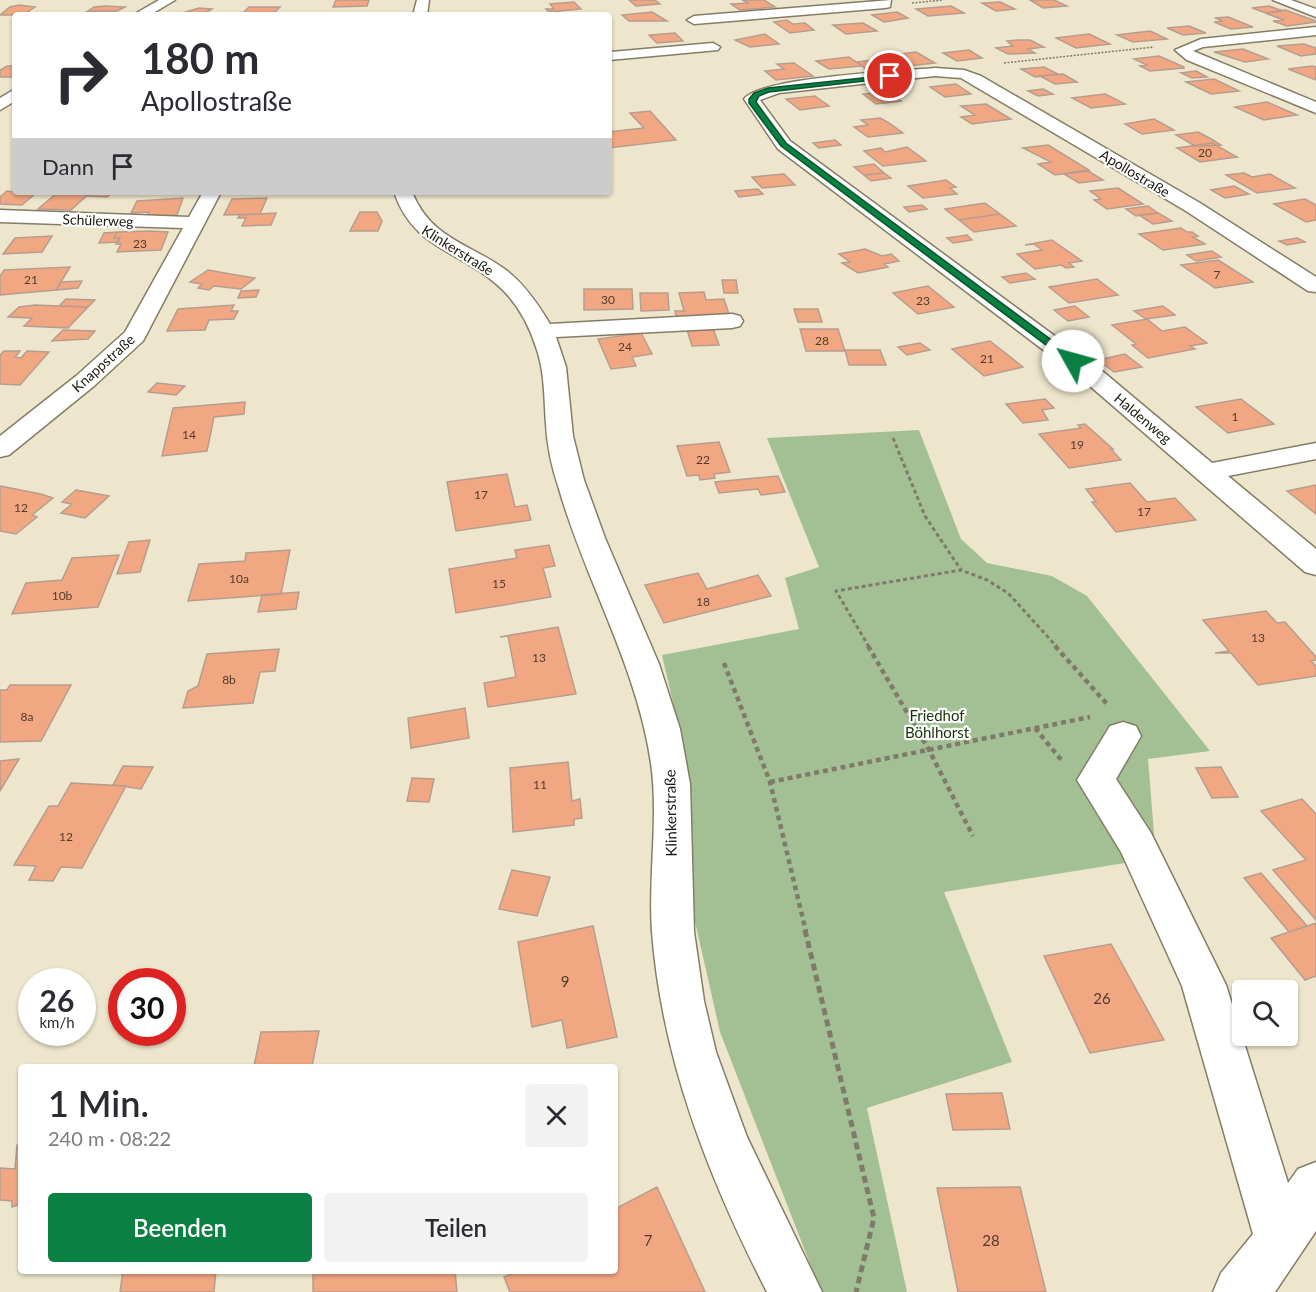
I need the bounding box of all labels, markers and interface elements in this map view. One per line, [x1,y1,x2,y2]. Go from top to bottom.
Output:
text: 180 m [141,33,259,83]
icon: right [42,36,120,114]
pin [864,50,915,101]
icon: arrive [873,59,906,92]
text: Apollostraße [141,84,292,117]
house number: 20 [1198,145,1212,160]
street label: Apollostraße [1097,146,1173,200]
icon: arrive [106,150,139,183]
text: Dann [42,153,94,180]
street label: Schülerweg [62,210,134,230]
street label: Klinkerstraße [419,221,497,279]
house number: 23 [133,236,147,251]
house number: 7 [1214,267,1221,282]
house number: 21 [24,272,38,287]
house number: 30 [601,292,615,307]
house number: 23 [916,293,930,308]
position arrow [1041,329,1105,393]
street label: Knappstraße [68,330,138,396]
house number: 28 [815,333,829,348]
house number: 24 [618,339,632,354]
house number: 21 [980,351,994,366]
street label: Haldenweg [1111,389,1175,447]
house number: 1 [1232,409,1239,424]
house number: 14 [182,427,196,442]
house number: 19 [1070,437,1084,452]
house number: 22 [696,452,710,467]
house number: 17 [474,487,488,502]
house number: 12 [14,500,28,515]
house number: 17 [1137,504,1151,519]
house number: 10a [229,571,249,586]
house number: 15 [492,576,506,591]
house number: 10b [52,588,73,603]
house number: 18 [696,594,710,609]
house number: 13 [1251,630,1265,645]
house number: 13 [532,650,546,665]
house number: 8b [222,672,236,687]
park label: Friedhof Böhlhorst [905,706,970,741]
house number: 8a [21,709,33,724]
street label: Klinkerstraße [660,769,680,857]
house number: 11 [533,777,547,792]
house number: 12 [59,829,73,844]
speed limit sign: 30 [108,968,186,1046]
house number: 9 [561,972,569,990]
map controls [1232,980,1298,1046]
button: search [1232,980,1298,1046]
text: 26 [40,982,74,1018]
house number: 26 [1093,989,1111,1007]
text: km/h [39,1013,75,1031]
text: 1 Min. [48,1081,149,1125]
button: close [525,1084,588,1147]
text: 240 m · 08:22 [48,1126,171,1150]
button: Beenden [48,1193,312,1262]
button: Teilen [324,1193,588,1262]
house number: 7 [644,1231,653,1249]
house number: 28 [982,1231,1000,1249]

